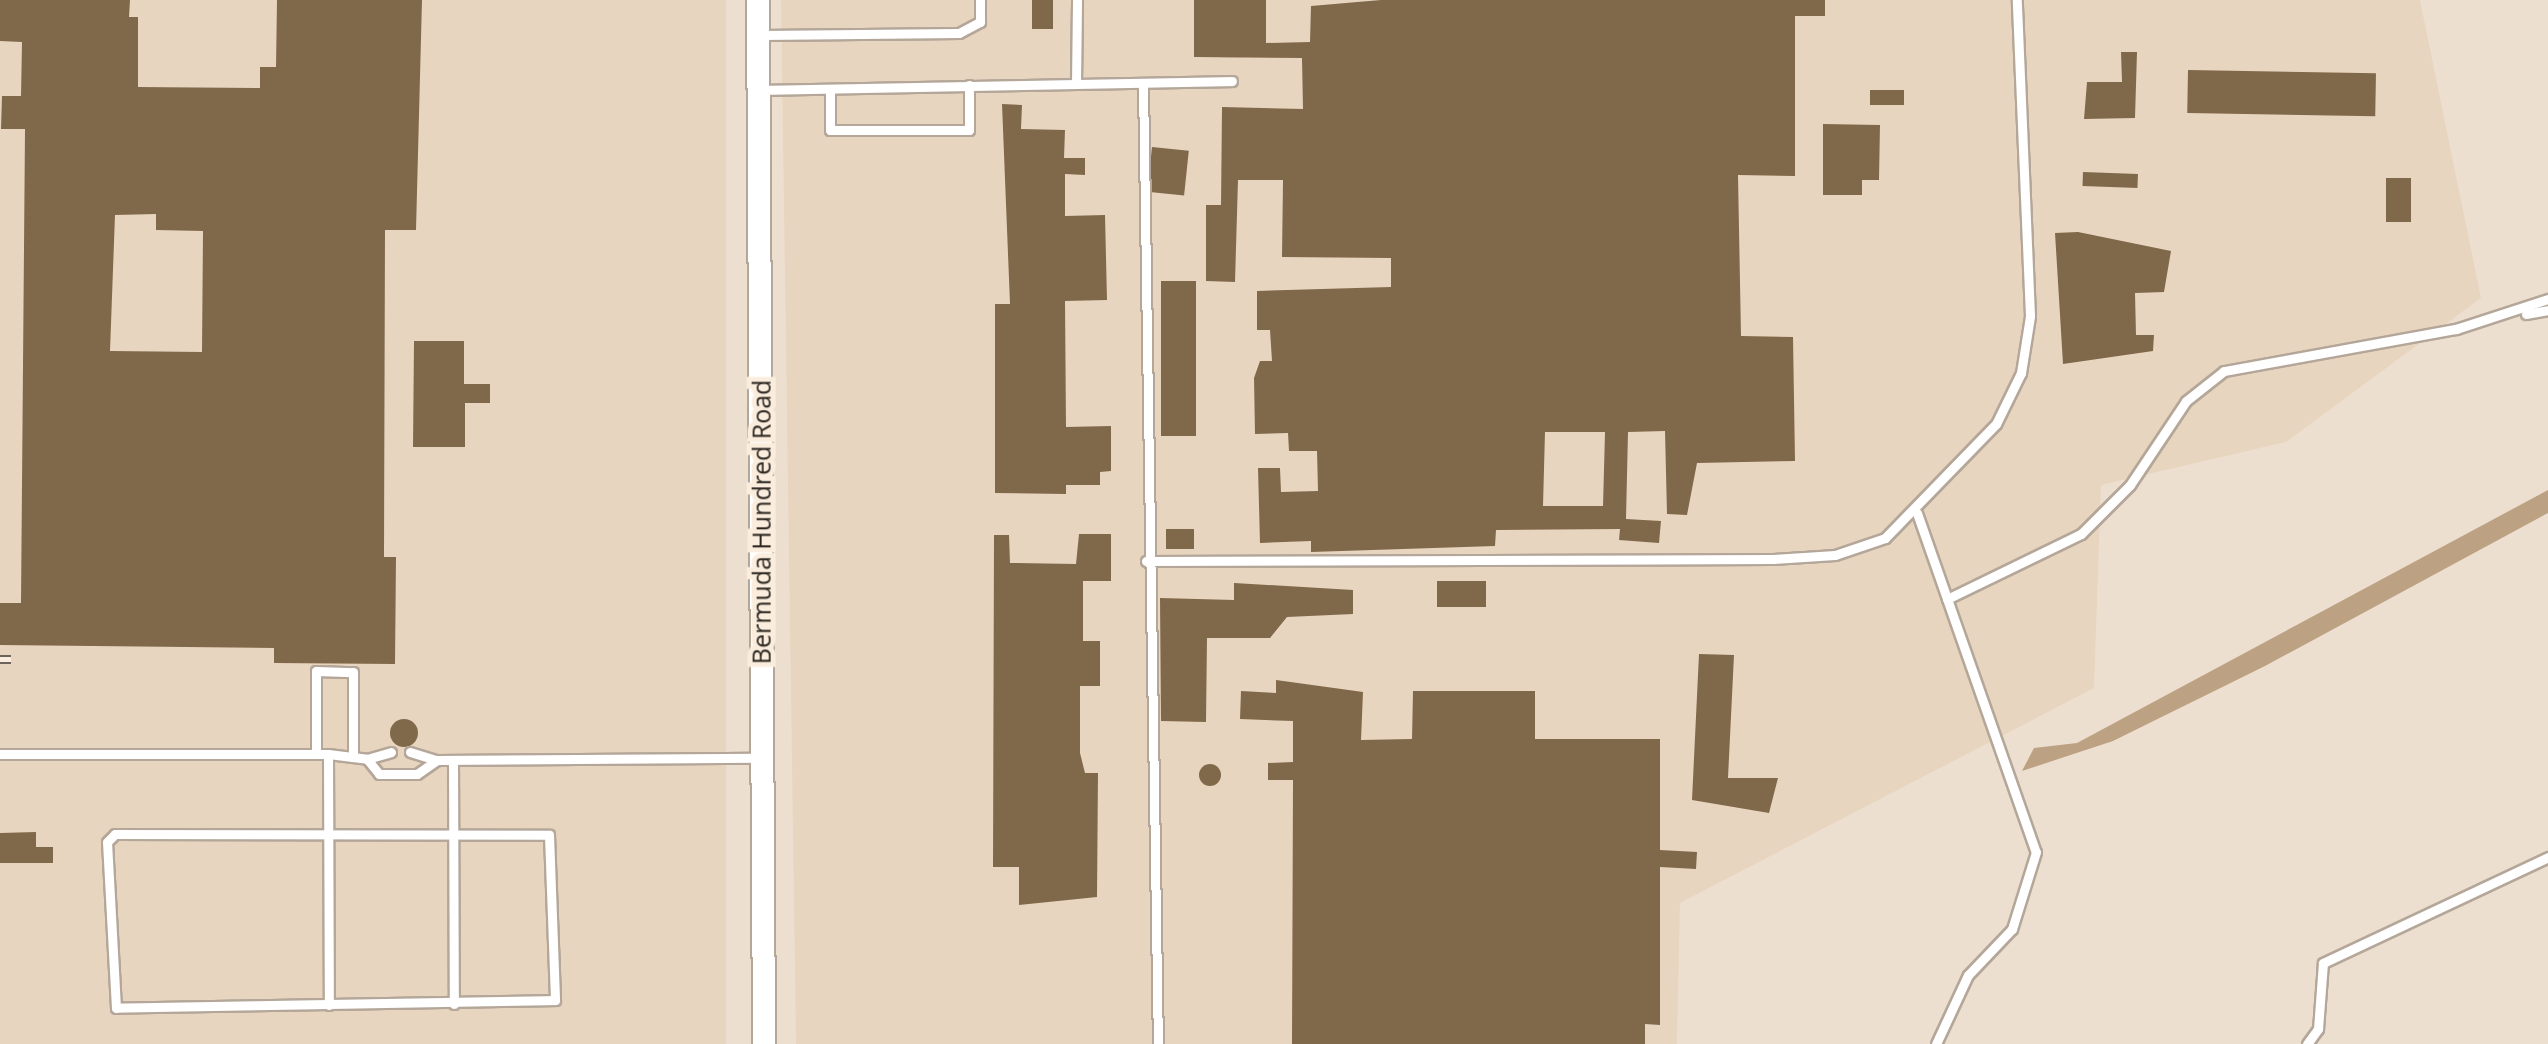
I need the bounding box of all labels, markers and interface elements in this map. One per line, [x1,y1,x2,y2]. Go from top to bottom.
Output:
street label: Bermuda Hundred Road [746,380,776,664]

